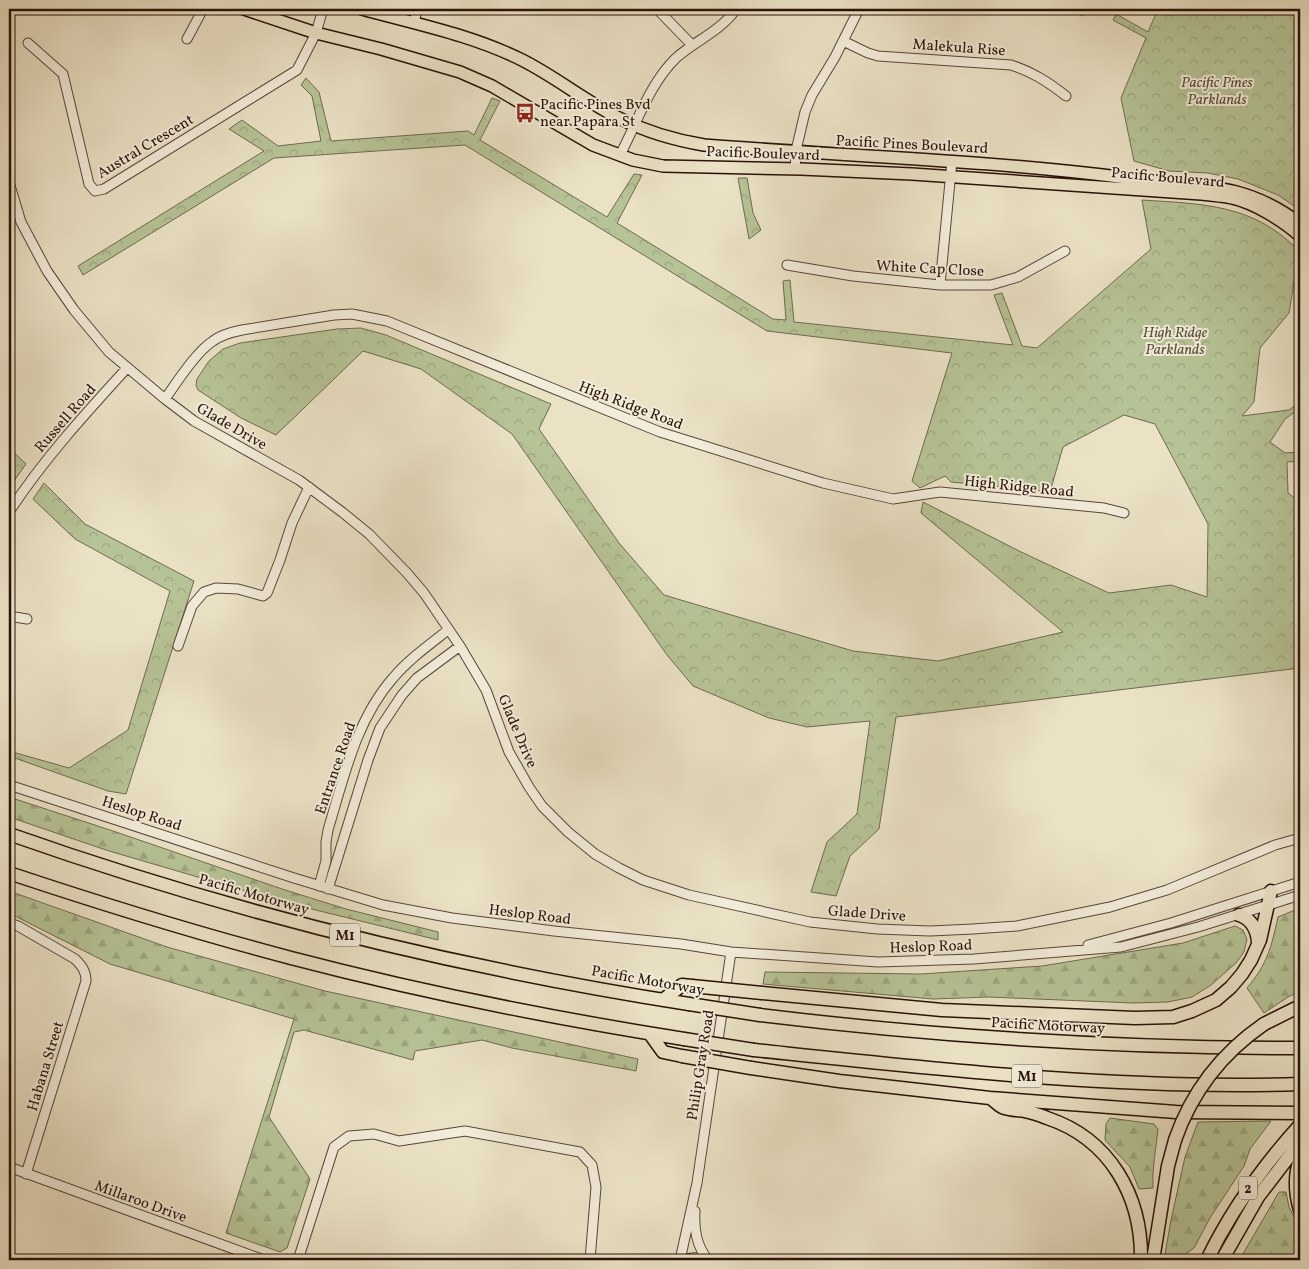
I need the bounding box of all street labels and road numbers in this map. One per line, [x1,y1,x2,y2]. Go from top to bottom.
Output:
street label: Malekula Rise [912,35,1006,62]
street label: Austral Crescent [94,110,198,184]
street label: Pacific Pines Boulevard [835,131,989,160]
street label: Pacific Boulevard [706,142,820,167]
street label: Pacific Boulevard [1110,163,1226,194]
street label: White Cap Close [875,256,985,283]
street label: High Ridge Road [575,377,686,436]
street label: Russell Road [30,380,102,458]
street label: Glade Drive [192,399,270,456]
street label: High Ridge Road [963,471,1075,504]
street label: Glade Drive [492,692,542,772]
street label: Entrance Road [311,719,362,818]
street label: Heslop Road [99,792,184,837]
street label: Pacific Motorway [196,870,311,921]
street label: Heslop Road [487,900,572,931]
street label: Glade Drive [827,901,907,928]
road number: M1 [330,924,360,946]
street label: Heslop Road [889,936,973,959]
street label: Pacific Motorway [590,961,706,1002]
street label: Philip Gray Road [682,1008,721,1122]
street label: Pacific Motorway [990,1013,1106,1040]
street label: Habana Street [23,1019,70,1114]
road number: M1 [1012,1064,1042,1088]
street label: Millaroo Drive [91,1176,190,1229]
road number: 2 [1239,1176,1257,1200]

